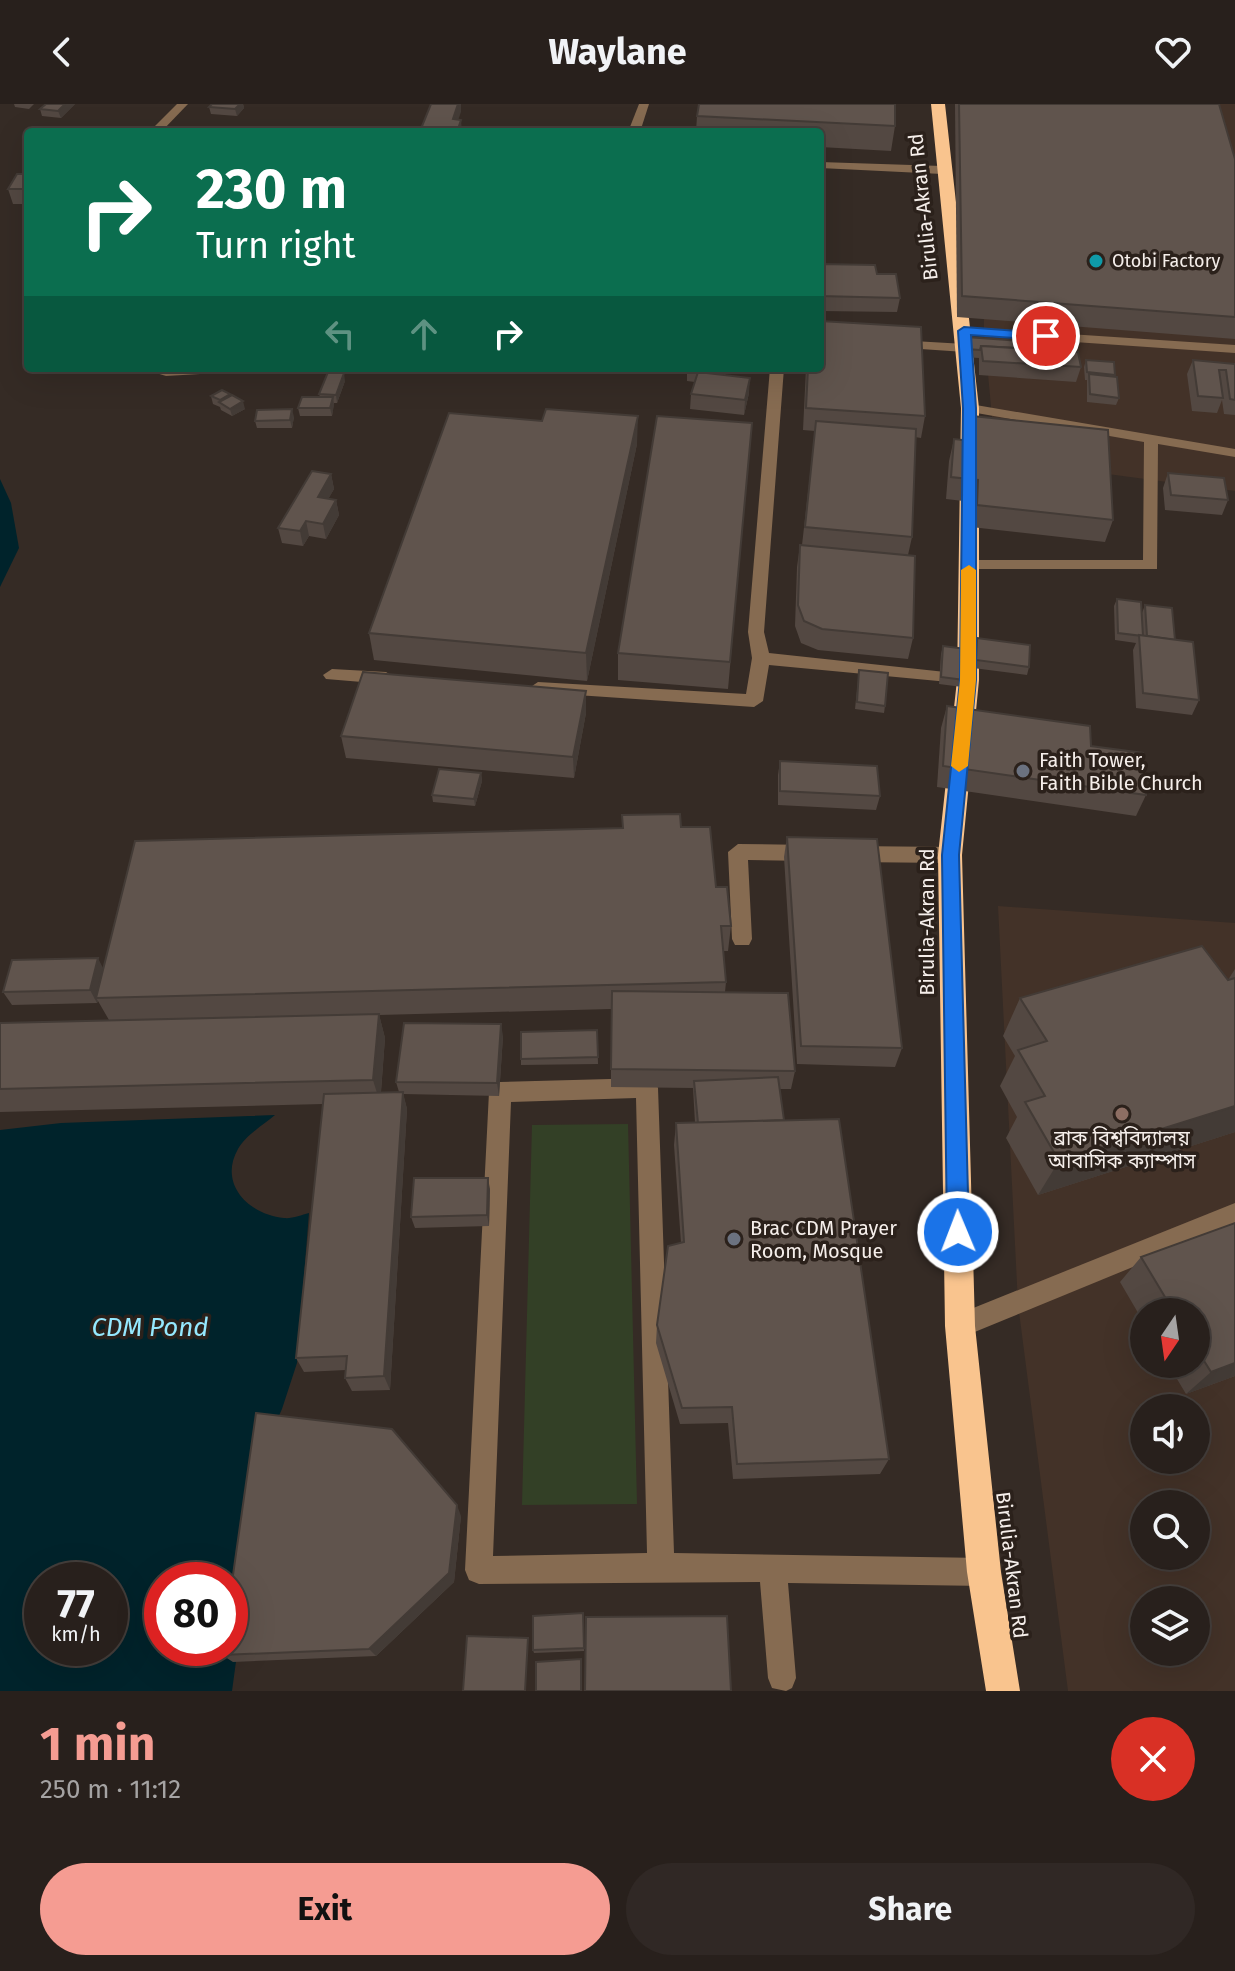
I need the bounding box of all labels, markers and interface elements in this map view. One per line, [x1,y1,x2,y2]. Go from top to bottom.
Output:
icon: back [40,30,84,74]
text: Waylane [548,30,687,74]
icon: heart [1151,30,1195,74]
street label: Birulia-Akran Rd [903,132,943,282]
text: 230 m [196,156,347,223]
icon: right [64,160,168,264]
text: Turn right [196,224,356,268]
place label: Otobi Factory [1112,250,1221,272]
marker: Otobi Factory [1087,252,1105,270]
pin [1012,302,1080,370]
icon: left [318,312,362,356]
icon: ahead [402,312,446,356]
icon: right [486,312,530,356]
icon: arrive [1024,314,1068,358]
place label: Faith Tower, Faith Bible Church [1039,748,1203,795]
marker: Faith Tower, Faith Bible Church [1014,762,1032,780]
street label: Birulia-Akran Rd [915,848,939,996]
marker: ব্রাক বিশ্ববিদ্যালয় আবাসিক ক্যাম্পাস [1113,1105,1131,1123]
place label: ব্রাক বিশ্ববিদ্যালয় আবাসিক ক্যাম্পাস [1047,1126,1196,1173]
position arrow [916,1190,1000,1274]
place label: Brac CDM Prayer Room, Mosque [750,1216,897,1263]
marker: Brac CDM Prayer Room, Mosque [725,1230,743,1248]
north arrow [1130,1298,1210,1378]
map controls [1130,1298,1210,1666]
water label: CDM Pond [91,1312,209,1343]
button: sound [1130,1394,1210,1474]
street label: Birulia-Akran Rd [991,1490,1033,1640]
button: search [1130,1490,1210,1570]
speed limit sign: 80 [144,1562,248,1666]
text: 77 [57,1580,95,1628]
button: layers [1130,1586,1210,1666]
text: km/h [51,1622,101,1646]
text: 1 min [40,1715,155,1773]
button: close [1111,1717,1195,1801]
text: 250 m · 11:12 [40,1774,181,1805]
button: Exit [40,1863,610,1955]
button: Share [626,1863,1195,1955]

